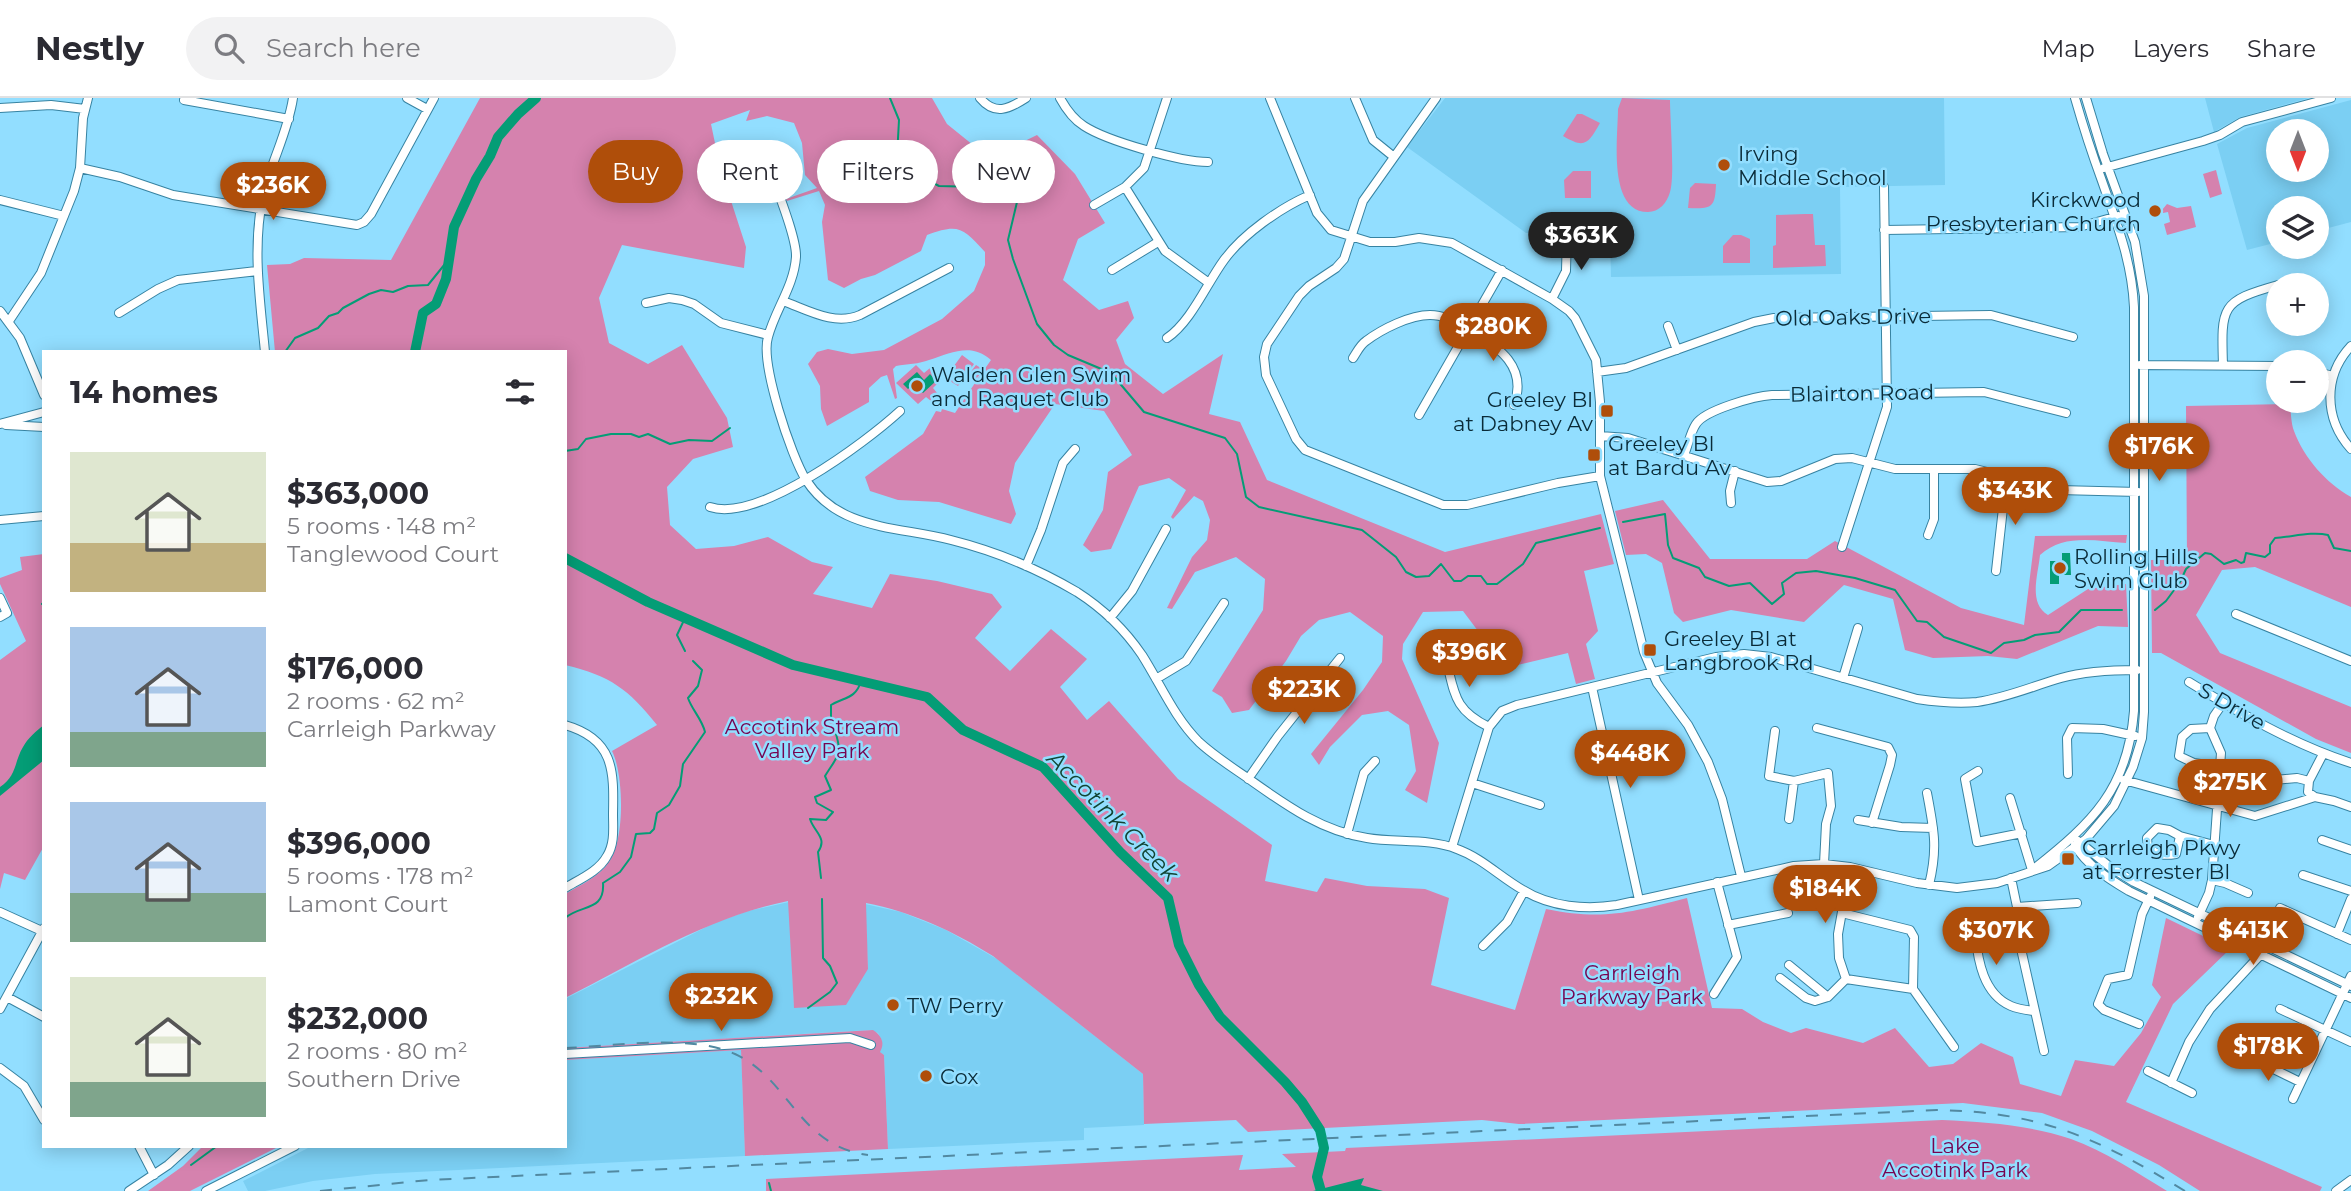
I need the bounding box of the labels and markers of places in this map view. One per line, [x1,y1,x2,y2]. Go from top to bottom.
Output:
place label: Irving Middle School [1738,141,1887,190]
marker: Irving Middle School [1716,157,1732,173]
pin: $236K [224,162,322,222]
place label: Kirckwood Presbyterian Church [1926,187,2141,236]
marker: Kirckwood Presbyterian Church [2147,203,2163,219]
pin: $363K [1532,212,1630,272]
pin: $280K [1444,303,1542,363]
place label: Walden Glen Swim and Raquet Club [931,362,1131,411]
marker: Walden Glen Swim and Raquet Club [909,378,925,394]
place label: Greeley Bl at Dabney Av [1453,387,1594,436]
marker: Greeley Bl at Dabney Av [1599,403,1615,419]
pin: $176K [2110,424,2208,483]
place label: Greeley Bl at Bardu Av [1608,431,1731,480]
marker: Greeley Bl at Bardu Av [1586,447,1602,463]
pin: $343K [1966,468,2064,527]
place label: Rolling Hills Swim Club [2074,544,2198,593]
marker: Rolling Hills Swim Club [2052,560,2068,576]
place label: Greeley Bl at Langbrook Rd [1664,626,1814,675]
pin: $396K [1420,630,1518,689]
marker: Greeley Bl at Langbrook Rd [1642,642,1658,658]
pin: $223K [1255,666,1353,726]
pin: $448K [1581,730,1679,790]
pin: $275K [2181,760,2279,819]
place label: Carrleigh Pkwy at Forrester Bl [2082,835,2241,884]
marker: Carrleigh Pkwy at Forrester Bl [2060,851,2076,867]
pin: $184K [1776,866,1874,925]
pin: $307K [1947,908,2045,967]
pin: $413K [2204,908,2302,967]
pin: $232K [672,974,770,1033]
place label: TW Perry [907,993,1004,1018]
marker: TW Perry [885,997,901,1013]
pin: $178K [2219,1024,2317,1083]
place label: Cox [940,1064,978,1089]
marker: Cox [918,1068,934,1084]

